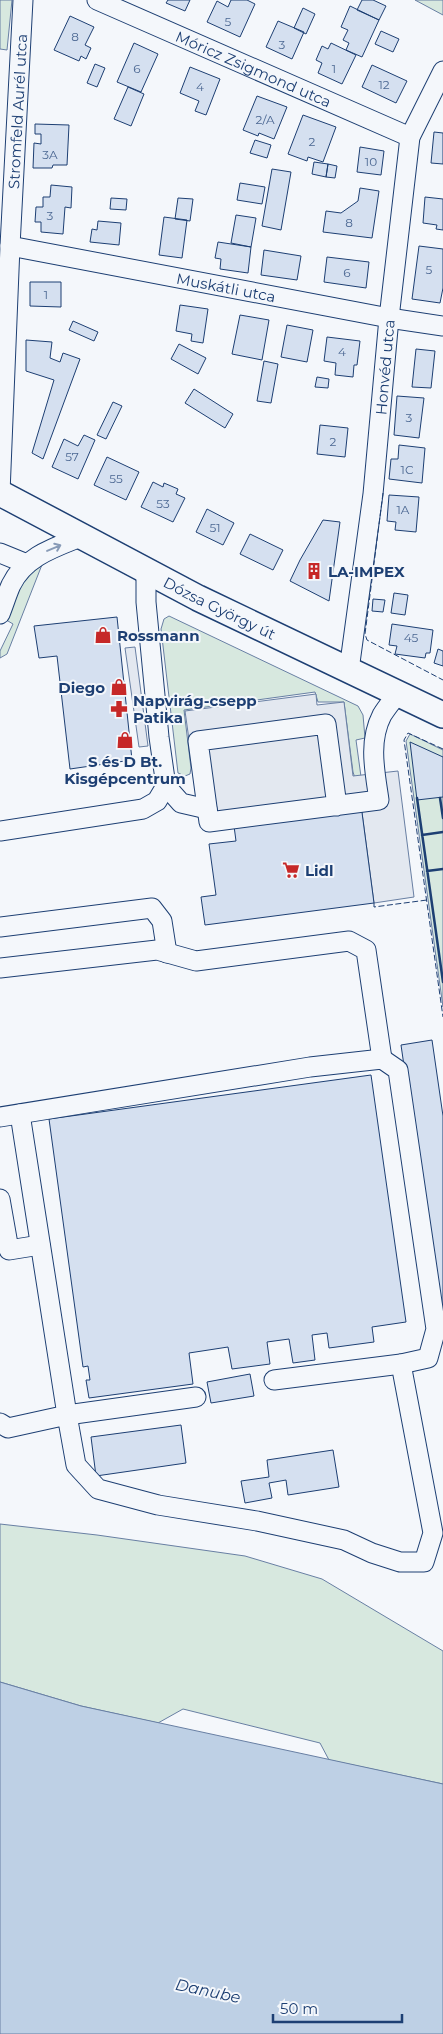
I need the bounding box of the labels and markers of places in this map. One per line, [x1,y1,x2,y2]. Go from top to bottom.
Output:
building icon: LA-IMPEX [304,561,324,581]
place label: LA-IMPEX [328,562,405,581]
shop icon: Rossmann [93,625,113,645]
place label: Rossmann [117,626,200,645]
shop icon: Diego [109,677,129,697]
place label: Diego [58,678,105,697]
place label: Napvirág-csepp Patika [133,691,257,727]
pharmacy icon: Napvirág-csepp Patika [109,699,129,719]
shop icon: S és D Bt. Kisgépcentrum [115,730,135,750]
place label: S és D Bt. Kisgépcentrum [64,752,186,788]
supermarket icon: Lidl [281,860,301,880]
place label: Lidl [305,861,333,880]

